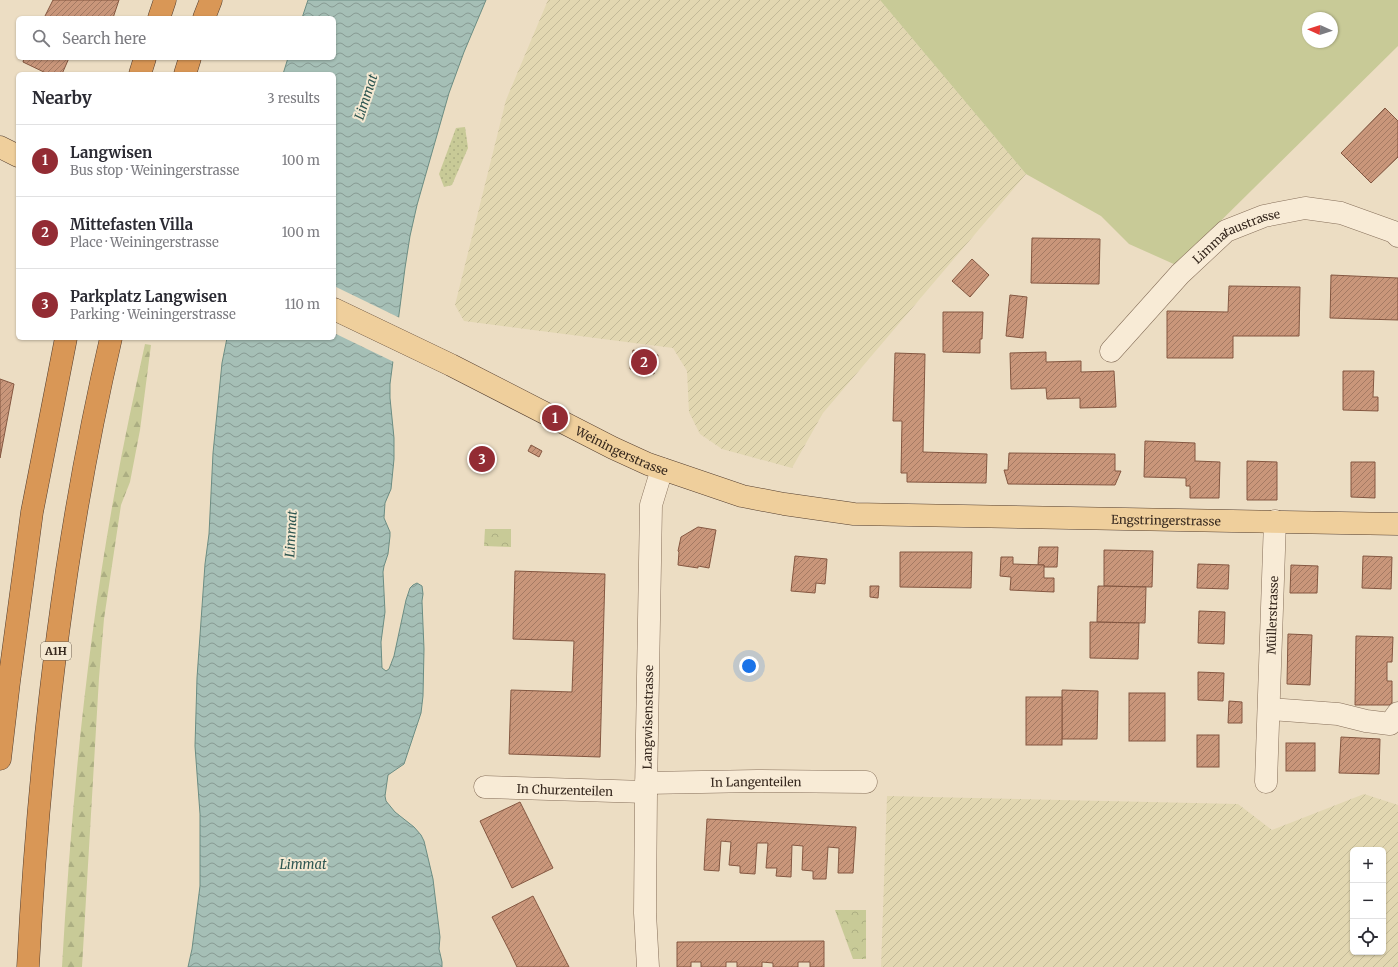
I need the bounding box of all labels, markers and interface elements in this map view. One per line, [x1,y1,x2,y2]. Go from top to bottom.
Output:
north arrow [1302,12,1338,48]
search box [16,16,336,60]
icon: search [30,27,52,49]
text: Search here [62,29,146,48]
water label: Limmat [351,72,382,122]
text: Nearby [32,87,92,109]
text: 3 results [267,90,320,107]
text: Langwisen [70,143,152,162]
text: 1 [42,152,48,169]
text: 100 m [282,152,320,169]
text: Bus stop · Weiningerstrasse [70,162,239,179]
street label: Limmataustrasse [1189,206,1281,266]
text: Mittefasten Villa [70,215,193,234]
text: 2 [41,224,49,241]
text: 100 m [282,224,320,241]
text: Place · Weiningerstrasse [70,234,219,251]
text: Parkplatz Langwisen [70,287,227,306]
text: 3 [41,296,49,313]
text: 110 m [285,296,320,313]
text: Parking · Weiningerstrasse [70,306,236,323]
pin: 2 [631,347,657,377]
pin: 1 [542,403,568,433]
street label: Weiningerstrasse [572,422,670,478]
pin: 3 [469,444,495,474]
water label: Limmat [281,510,301,558]
street label: Engstringerstrasse [1111,511,1221,528]
street label: Müllerstrasse [1263,576,1281,655]
road number: A1H [41,642,71,660]
your location [739,656,759,676]
street label: Langwisenstrasse [639,665,656,769]
street label: In Langenteilen [710,773,802,789]
street label: In Churzenteilen [517,780,613,798]
map controls [1350,847,1386,955]
button: + [1350,847,1386,883]
water label: Limmat [279,856,327,873]
button: − [1350,883,1386,919]
button: locate [1350,919,1386,955]

